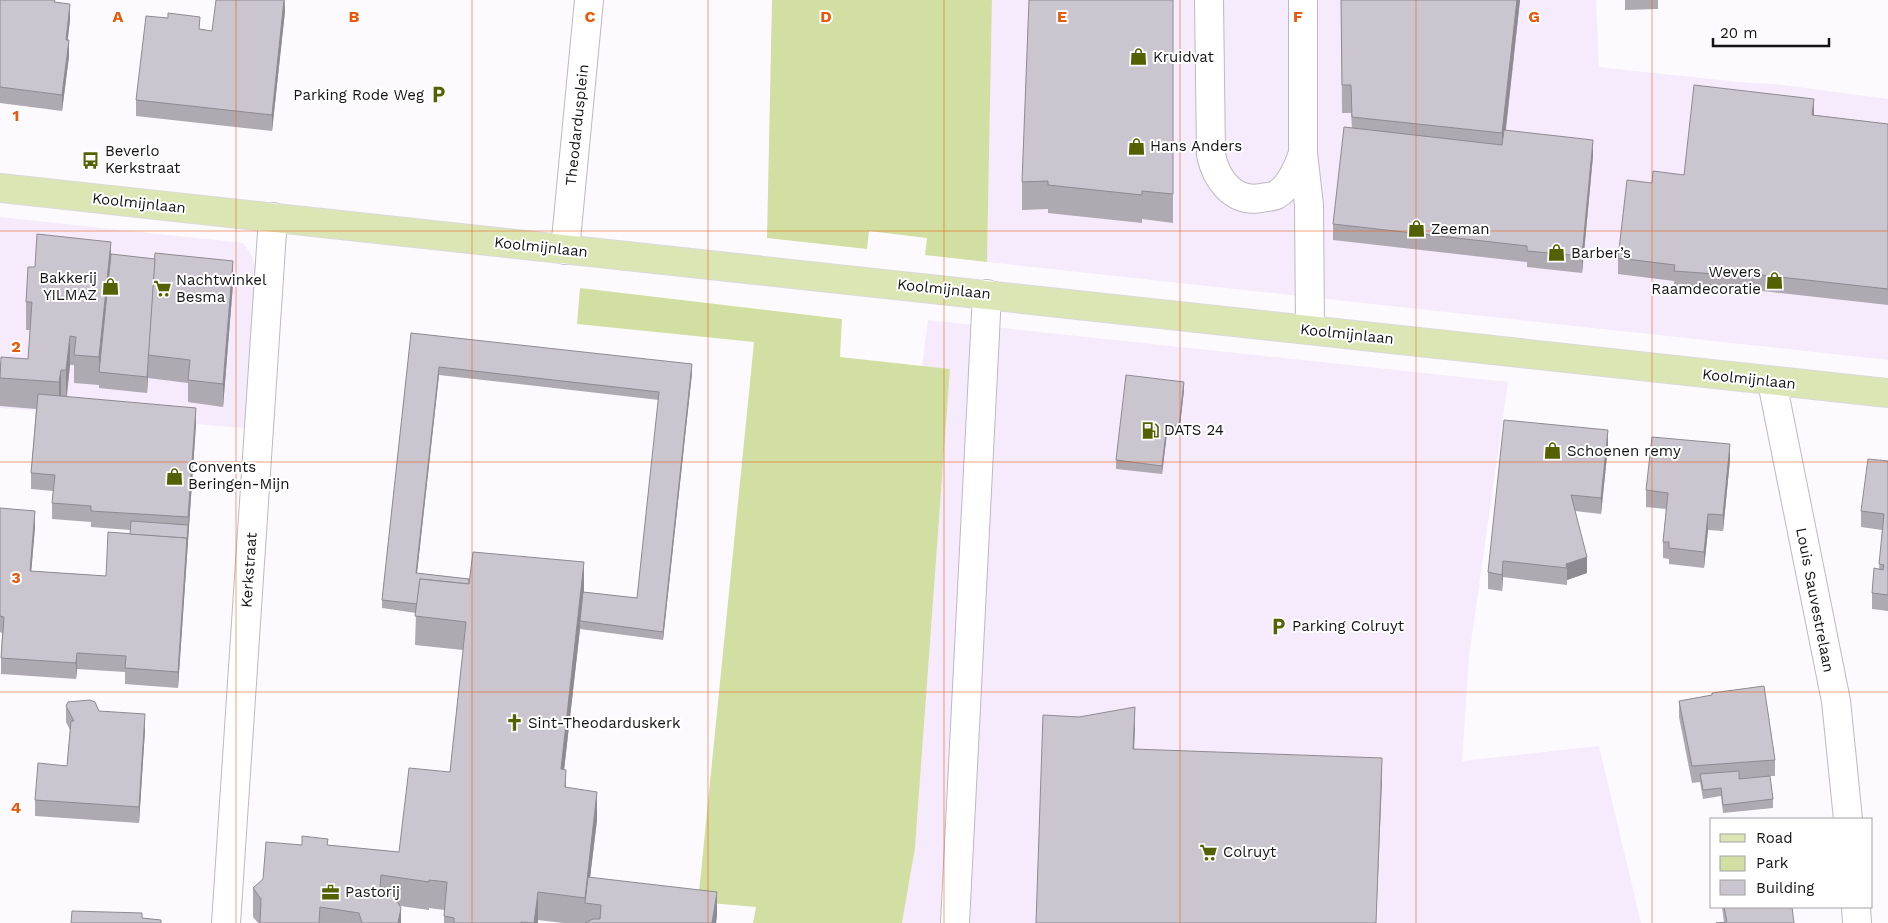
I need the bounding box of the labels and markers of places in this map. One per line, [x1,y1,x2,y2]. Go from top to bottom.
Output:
shop icon: Kruidvat [1129,47,1149,67]
place label: Kruidvat [1153,48,1214,66]
parking icon: Parking Rode Weg [428,85,448,105]
place label: Parking Rode Weg [293,86,424,104]
shop icon: Hans Anders [1126,136,1146,156]
place label: Hans Anders [1150,137,1242,155]
place label: Beverlo Kerkstraat [105,142,181,177]
bus stop icon: Beverlo Kerkstraat [81,150,101,170]
shop icon: Zeeman [1407,219,1427,239]
place label: Zeeman [1431,220,1489,238]
shop icon: Barber’s [1547,243,1567,263]
place label: Barber’s [1571,244,1631,262]
place label: Wevers Raamdecoratie [1651,263,1761,298]
place label: Bakkerij YILMAZ [39,269,97,304]
place label: Nachtwinkel Besma [176,271,267,306]
shop icon: Wevers Raamdecoratie [1765,271,1785,291]
shop icon: Bakkerij YILMAZ [101,277,121,297]
supermarket icon: Nachtwinkel Besma [152,279,172,299]
fuel station icon: DATS 24 [1140,420,1160,440]
place label: DATS 24 [1164,421,1224,439]
shop icon: Schoenen remy [1543,441,1563,461]
place label: Schoenen remy [1567,442,1681,460]
place label: Convents Beringen-Mijn [188,458,290,493]
shop icon: Convents Beringen-Mijn [164,466,184,486]
parking icon: Parking Colruyt [1268,616,1288,636]
place label: Parking Colruyt [1292,617,1405,635]
church icon: Sint-Theodarduskerk [504,713,524,733]
place label: Sint-Theodarduskerk [528,714,681,732]
supermarket icon: Colruyt [1199,842,1219,862]
place label: Colruyt [1223,843,1277,861]
office icon: Pastorij [321,882,341,902]
place label: Pastorij [345,883,400,901]

